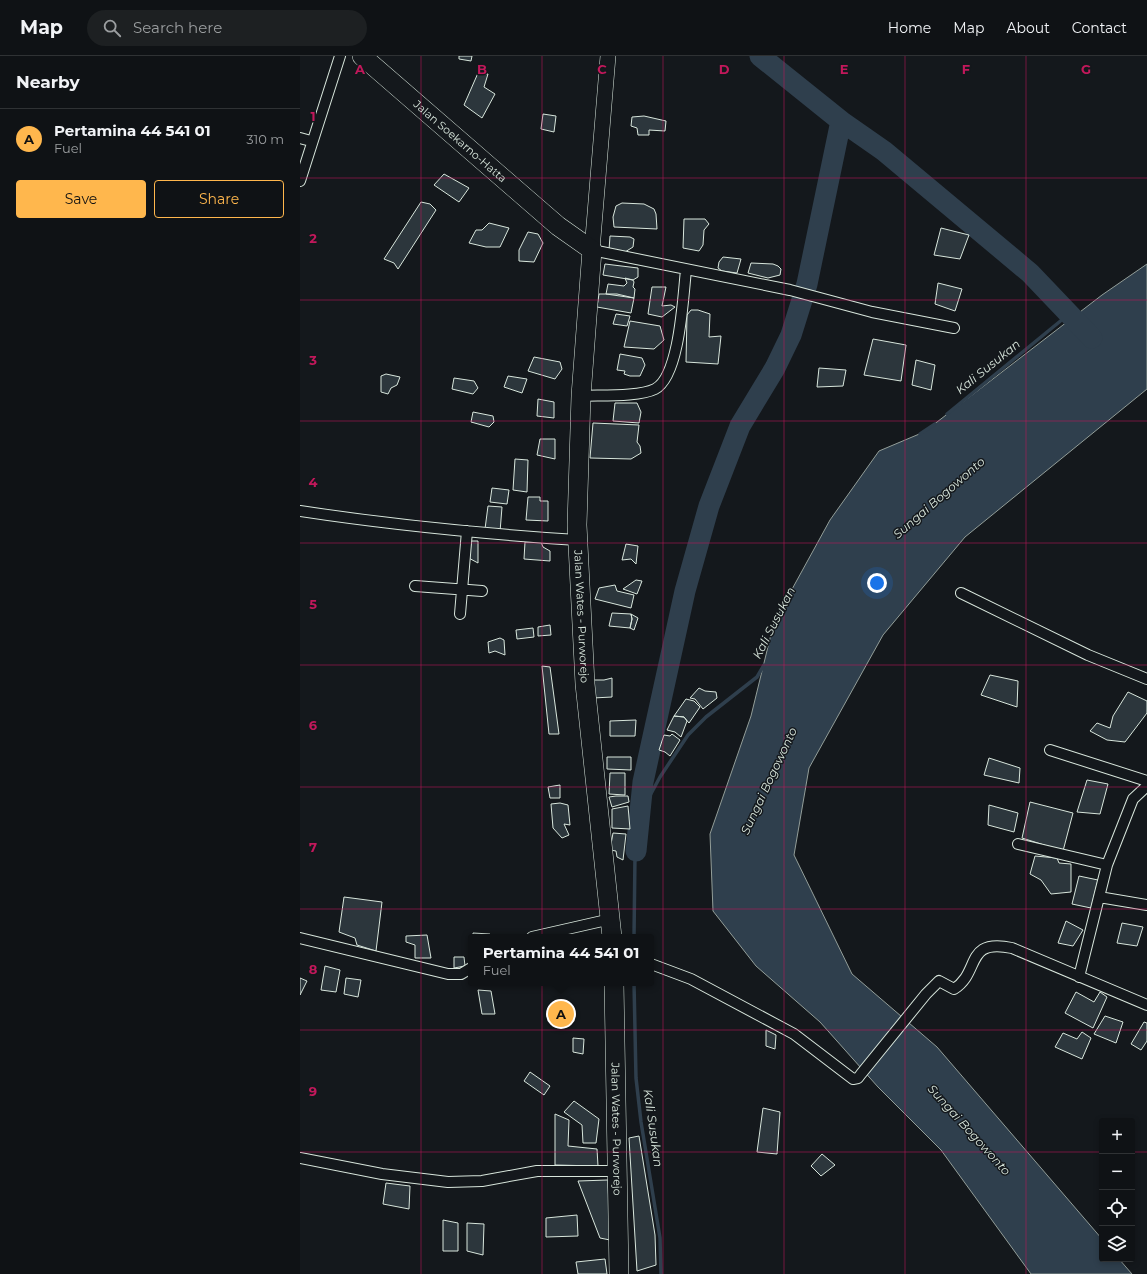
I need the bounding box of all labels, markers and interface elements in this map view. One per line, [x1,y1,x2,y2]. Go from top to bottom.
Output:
search box [87,10,367,46]
text: Map [20,16,63,39]
icon: search [101,17,123,39]
text: Search here [133,18,222,37]
text: Home [888,19,931,37]
text: Map [953,19,984,37]
text: About [1006,19,1050,37]
text: Contact [1072,19,1127,37]
text: A [354,61,366,77]
text: B [477,61,487,77]
text: C [597,61,607,77]
text: D [719,61,730,77]
text: E [840,61,849,77]
text: F [962,61,970,77]
text: G [1081,61,1091,77]
text: Nearby [16,72,80,92]
street label: Jalan Soekarno-Hatta [410,96,510,185]
text: 1 [310,108,316,124]
text: Pertamina 44 541 01 [54,121,211,140]
text: A [24,131,34,147]
text: 310 m [246,131,284,147]
text: Fuel [54,140,82,156]
button: Save [16,180,146,218]
button: Share [154,180,284,218]
text: 2 [309,230,317,246]
water label: Kali Susukan [952,336,1023,397]
text: 3 [308,352,317,368]
water label: Sungai Bogowonto [890,453,988,542]
text: 4 [309,474,318,490]
street label: Jalan Wates - Purworejo [571,548,592,683]
your location [867,573,887,593]
water label: Kali Susukan [749,584,798,661]
text: 5 [309,596,317,612]
text: 6 [309,717,318,733]
water label: Sungai Bogowonto [737,724,800,837]
text: 7 [309,839,317,855]
popup [468,934,654,986]
text: Pertamina 44 541 01 [483,943,639,962]
text: 8 [309,961,318,977]
text: Fuel [483,962,511,978]
pin: A [548,999,574,1029]
street label: Jalan Wates - Purworejo [608,1061,625,1196]
water label: Sungai Bogowonto [925,1081,1014,1178]
text: 9 [309,1083,317,1099]
water label: Kali Susukan [641,1088,666,1168]
map controls [1099,1118,1135,1262]
button: + [1099,1118,1135,1154]
button: − [1099,1154,1135,1190]
button: locate [1099,1190,1135,1226]
button: layers [1099,1226,1135,1262]

